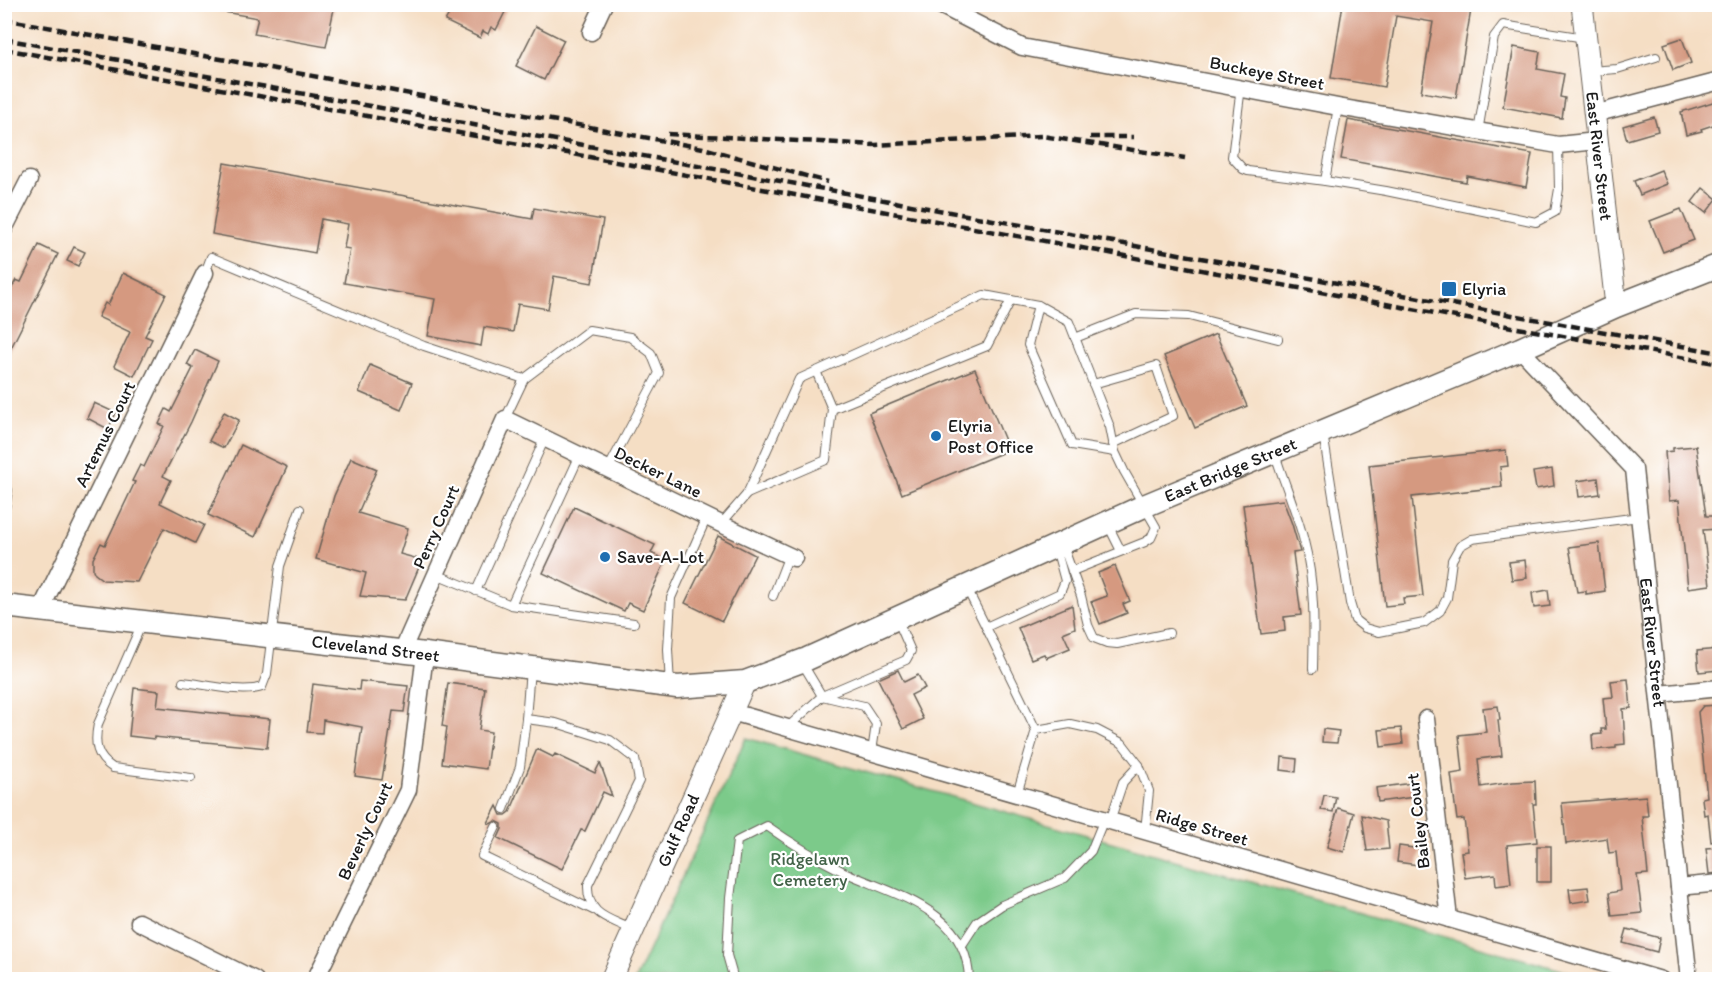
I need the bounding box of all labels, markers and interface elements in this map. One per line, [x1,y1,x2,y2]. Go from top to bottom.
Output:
street label: Buckeye Street [1208,51,1327,95]
street label: East River Street [1581,90,1617,222]
place label: Elyria [1462,278,1506,300]
marker: Elyria [1440,280,1458,298]
street label: Artemus Court [70,377,140,491]
place label: Elyria Post Office [948,415,1034,458]
marker: Elyria Post Office [929,429,943,443]
street label: East Bridge Street [1161,432,1300,507]
street label: Decker Lane [610,441,706,503]
street label: Perry Court [408,481,464,572]
place label: Save-A-Lot [617,546,704,568]
marker: Save-A-Lot [598,550,612,564]
street label: East River Street [1635,577,1671,708]
street label: Cleveland Street [311,630,441,667]
street label: Bailey Court [1401,772,1435,870]
street label: Beverly Court [333,778,397,884]
street label: Gulf Road [652,790,704,870]
street label: Ridge Street [1153,803,1251,851]
park label: Ridgelawn Cemetery [770,848,850,891]

